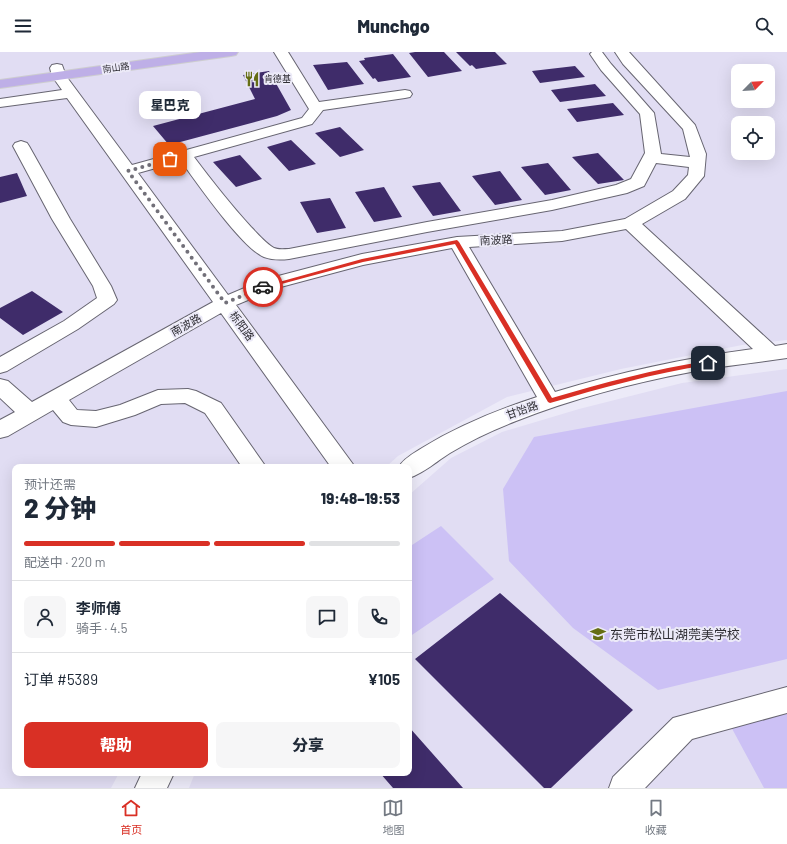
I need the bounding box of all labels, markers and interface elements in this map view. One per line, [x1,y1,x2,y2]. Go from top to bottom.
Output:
icon: menu [12,15,34,37]
text: Munchgo [357,15,430,37]
icon: search [753,15,775,37]
street label: 南山路 [102,60,130,75]
north arrow [731,64,775,108]
map controls [731,64,775,160]
restaurant icon: 肯德基 [243,70,261,88]
place label: 肯德基 [264,73,291,84]
callout: 星巴克 [139,91,201,119]
text: 星巴克 [150,97,190,113]
button: locate [731,116,775,160]
pin [153,142,187,176]
icon: bag [159,148,181,170]
street label: 南波路 [479,232,513,247]
courier [243,267,283,307]
icon: car [252,276,274,298]
street label: 栎阳路 [227,309,257,343]
street label: 南波路 [168,311,203,338]
pin [691,346,725,380]
icon: home [697,352,719,374]
street label: 甘饴路 [504,398,540,421]
text: 预计还需 [24,476,76,492]
text: 19:48–19:53 [321,489,400,507]
text: 2 分钟 [24,492,96,523]
text: 配送中 · 220 m [24,554,106,570]
button: person [24,596,66,638]
button: chat [306,596,348,638]
button: phone [358,596,400,638]
text: 李师傅 [76,599,121,617]
text: 骑手 · 4.5 [76,620,127,636]
school or university icon: 东莞市松山湖莞美学校 [589,625,607,643]
place label: 东莞市松山湖莞美学校 [610,626,740,642]
text: 订单 #5389 [24,670,98,688]
text: ¥105 [368,670,400,688]
button: 帮助 [24,722,208,768]
button: 分享 [216,722,400,768]
tab: 首页 [120,797,142,837]
tab: 地图 [382,797,404,837]
tab: 收藏 [645,797,667,837]

